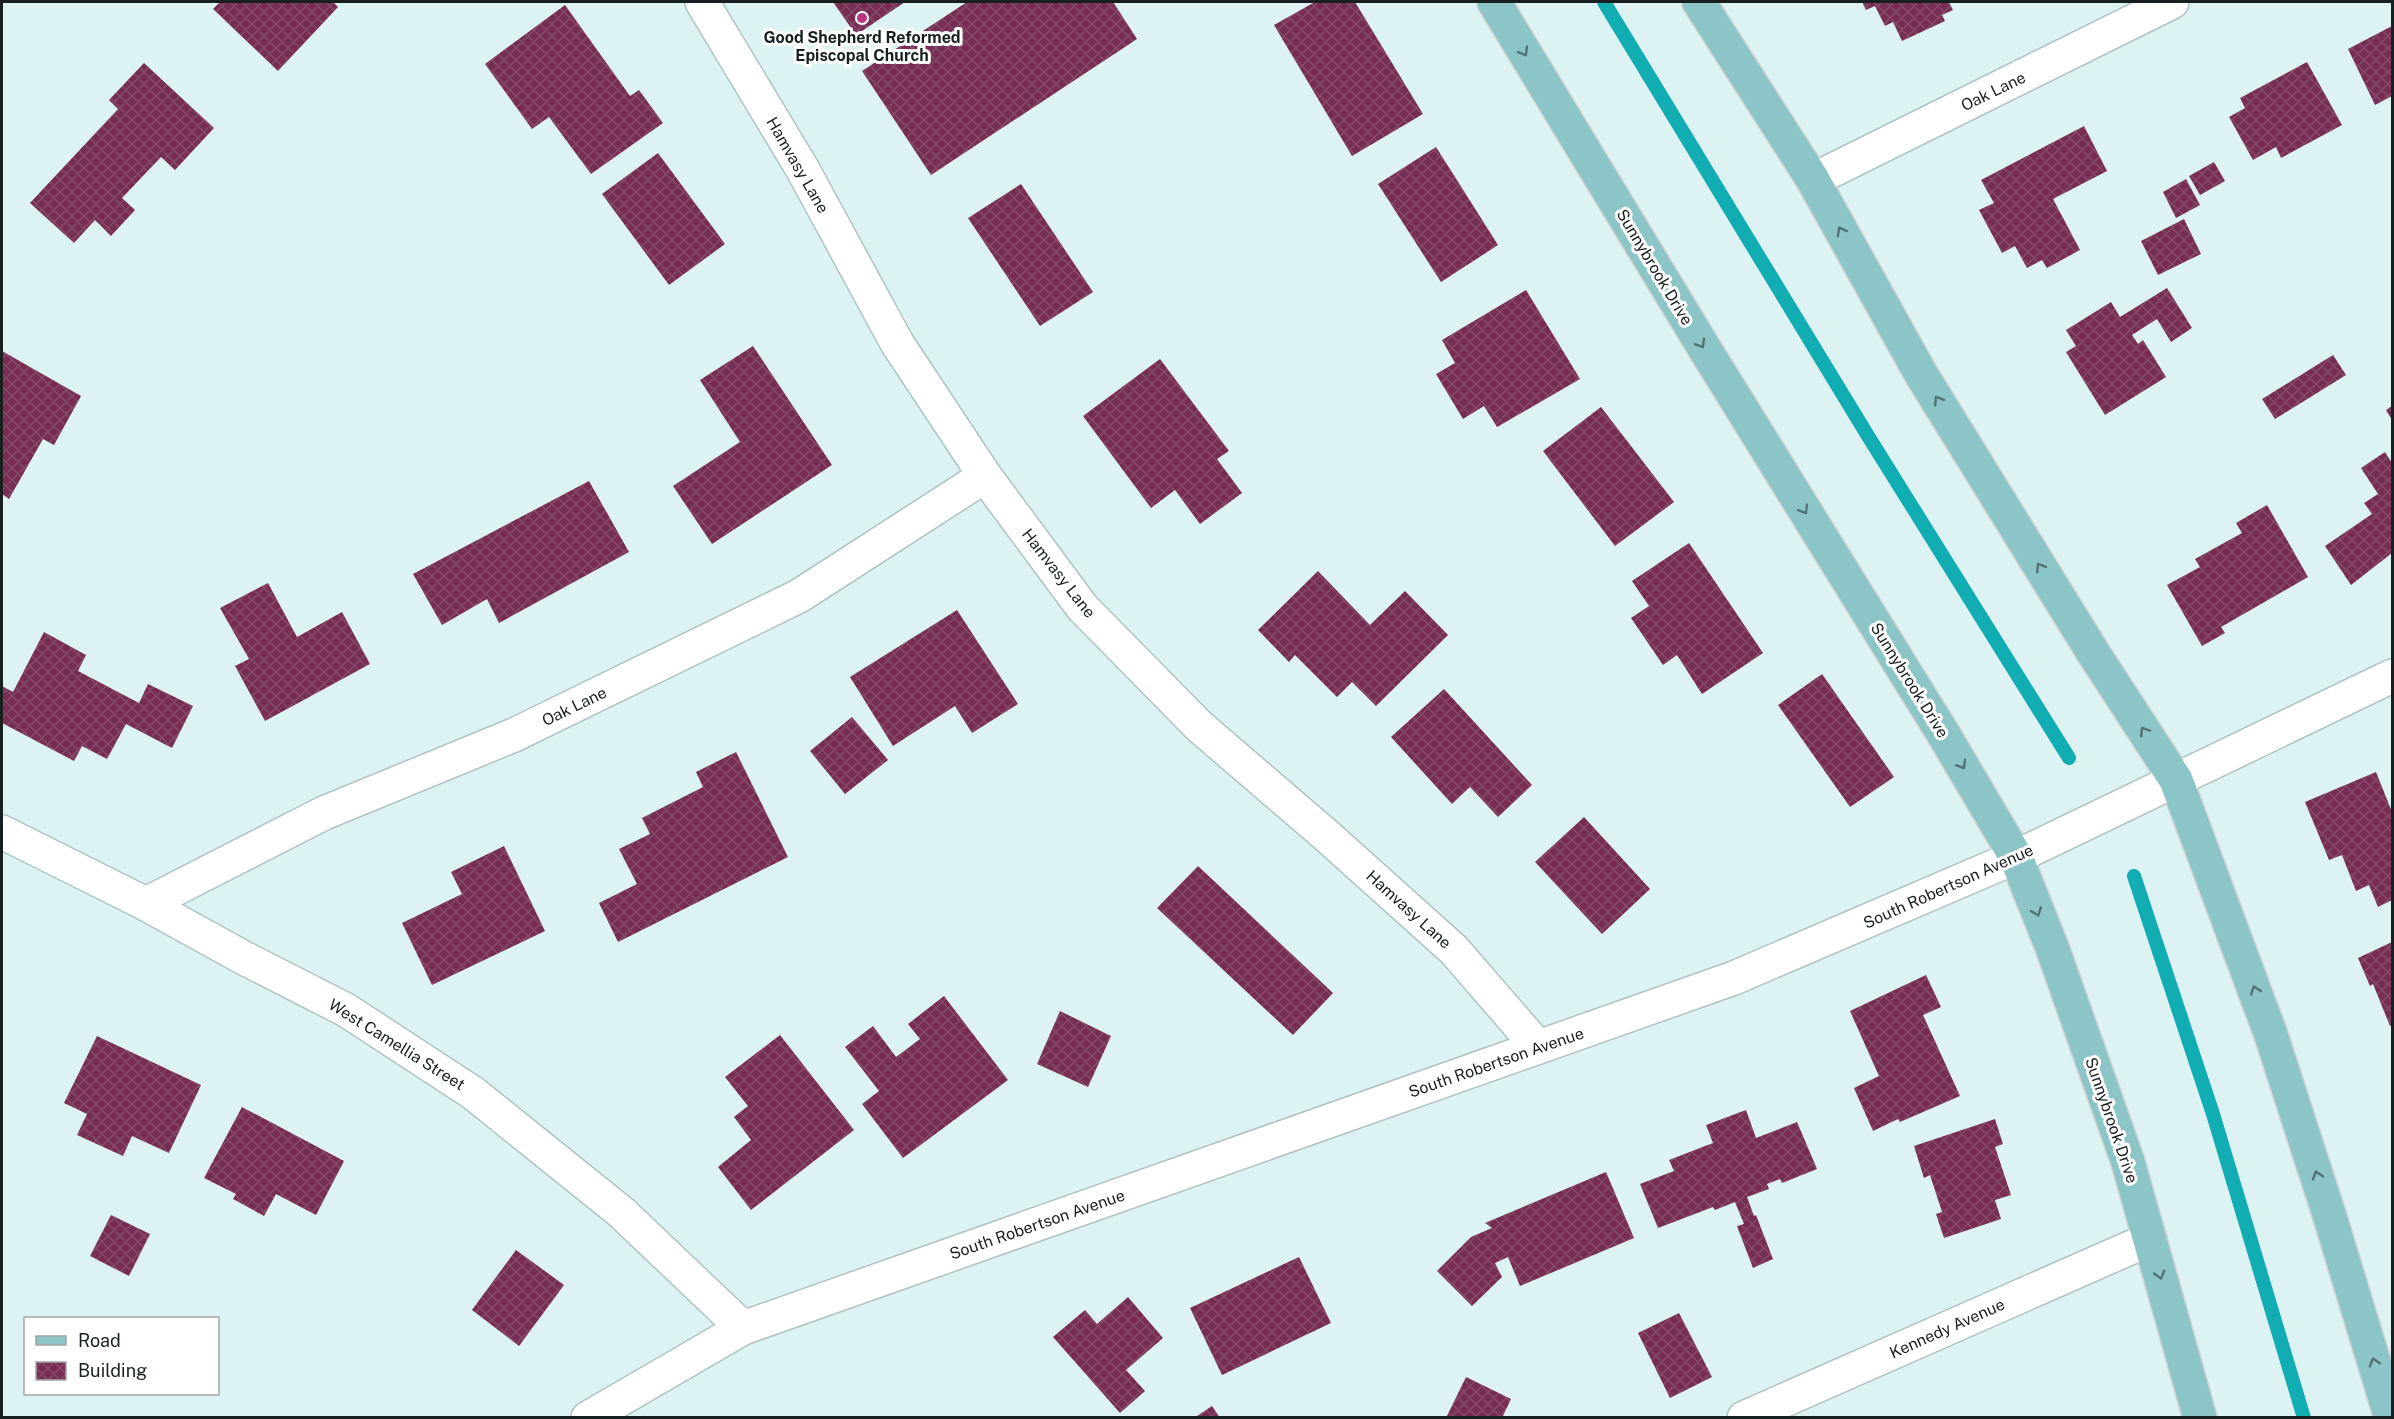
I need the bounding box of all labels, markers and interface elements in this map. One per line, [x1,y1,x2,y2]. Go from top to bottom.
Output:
marker: Good Shepherd Reformed Episcopal Church [855,11,869,25]
place label: Good Shepherd Reformed Episcopal Church [763,28,961,65]
one-way arrow [1517,46,1529,56]
street label: Oak Lane [1958,68,2029,115]
street label: Hamvasy Lane [762,114,833,217]
street label: Sunnybrook Drive [1612,206,1697,329]
one-way arrow [1837,227,1849,237]
one-way arrow [1694,338,1706,348]
one-way arrow [1933,396,1945,406]
one-way arrow [1797,504,1809,514]
street label: Hamvasy Lane [1018,525,1099,622]
one-way arrow [2036,562,2047,573]
street label: Sunnybrook Drive [1867,619,1953,741]
street label: Oak Lane [539,683,610,730]
one-way arrow [2140,727,2152,737]
one-way arrow [1954,759,1966,769]
street label: South Robertson Avenue [1860,840,2036,933]
street label: Hamvasy Lane [1362,866,1455,953]
one-way arrow [2030,906,2043,916]
one-way arrow [2250,986,2262,997]
street label: West Camellia Street [325,995,468,1094]
street label: South Robertson Avenue [1406,1024,1586,1101]
street label: Sunnybrook Drive [2081,1055,2142,1186]
one-way arrow [2312,1170,2324,1181]
street label: South Robertson Avenue [947,1186,1127,1263]
one-way arrow [2152,1270,2165,1280]
street label: Kennedy Avenue [1887,1295,2008,1362]
legend [24,1317,219,1395]
text: Road [78,1330,121,1351]
one-way arrow [2369,1357,2381,1367]
text: Building [78,1360,147,1381]

